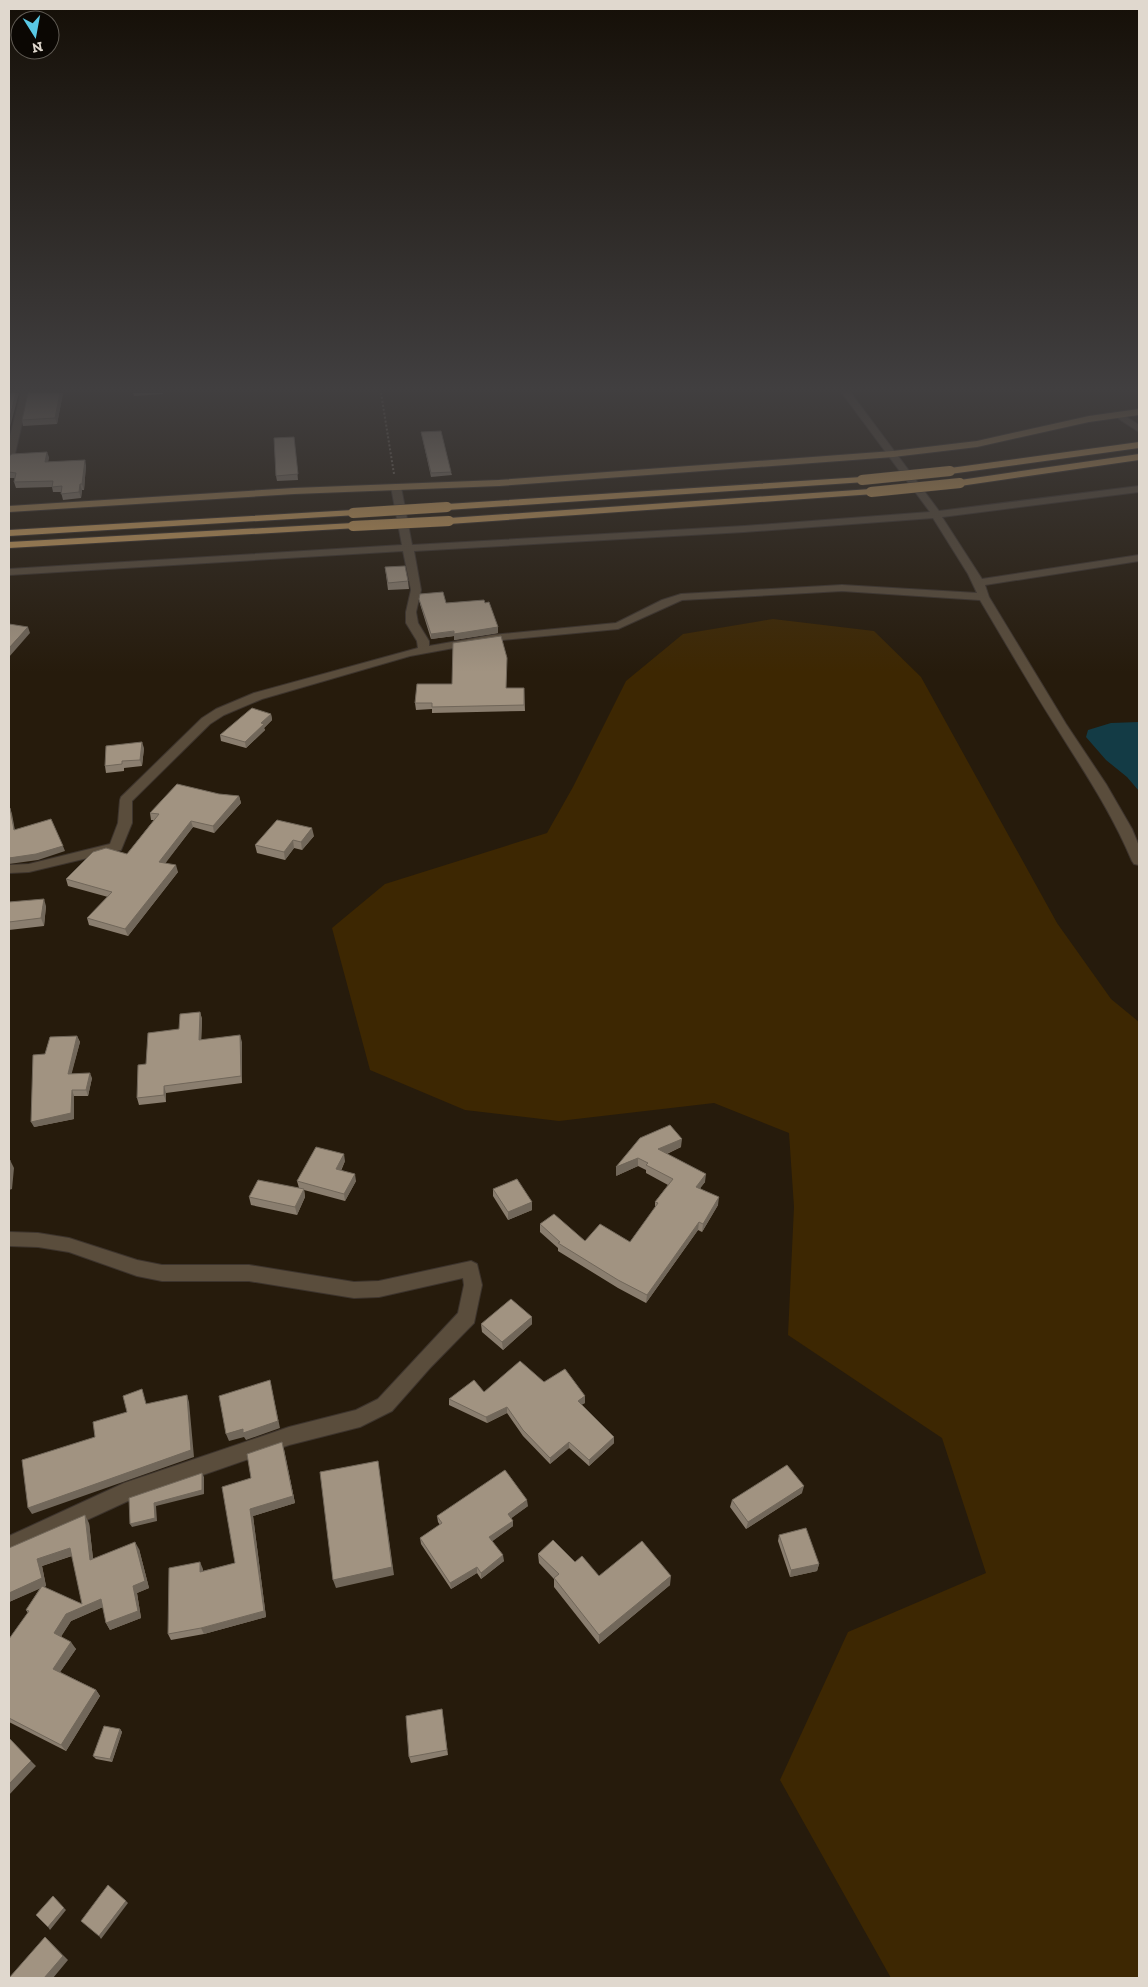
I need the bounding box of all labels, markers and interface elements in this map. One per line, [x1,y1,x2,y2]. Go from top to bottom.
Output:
north arrow [10,10,60,60]
text: N [30,38,44,57]

